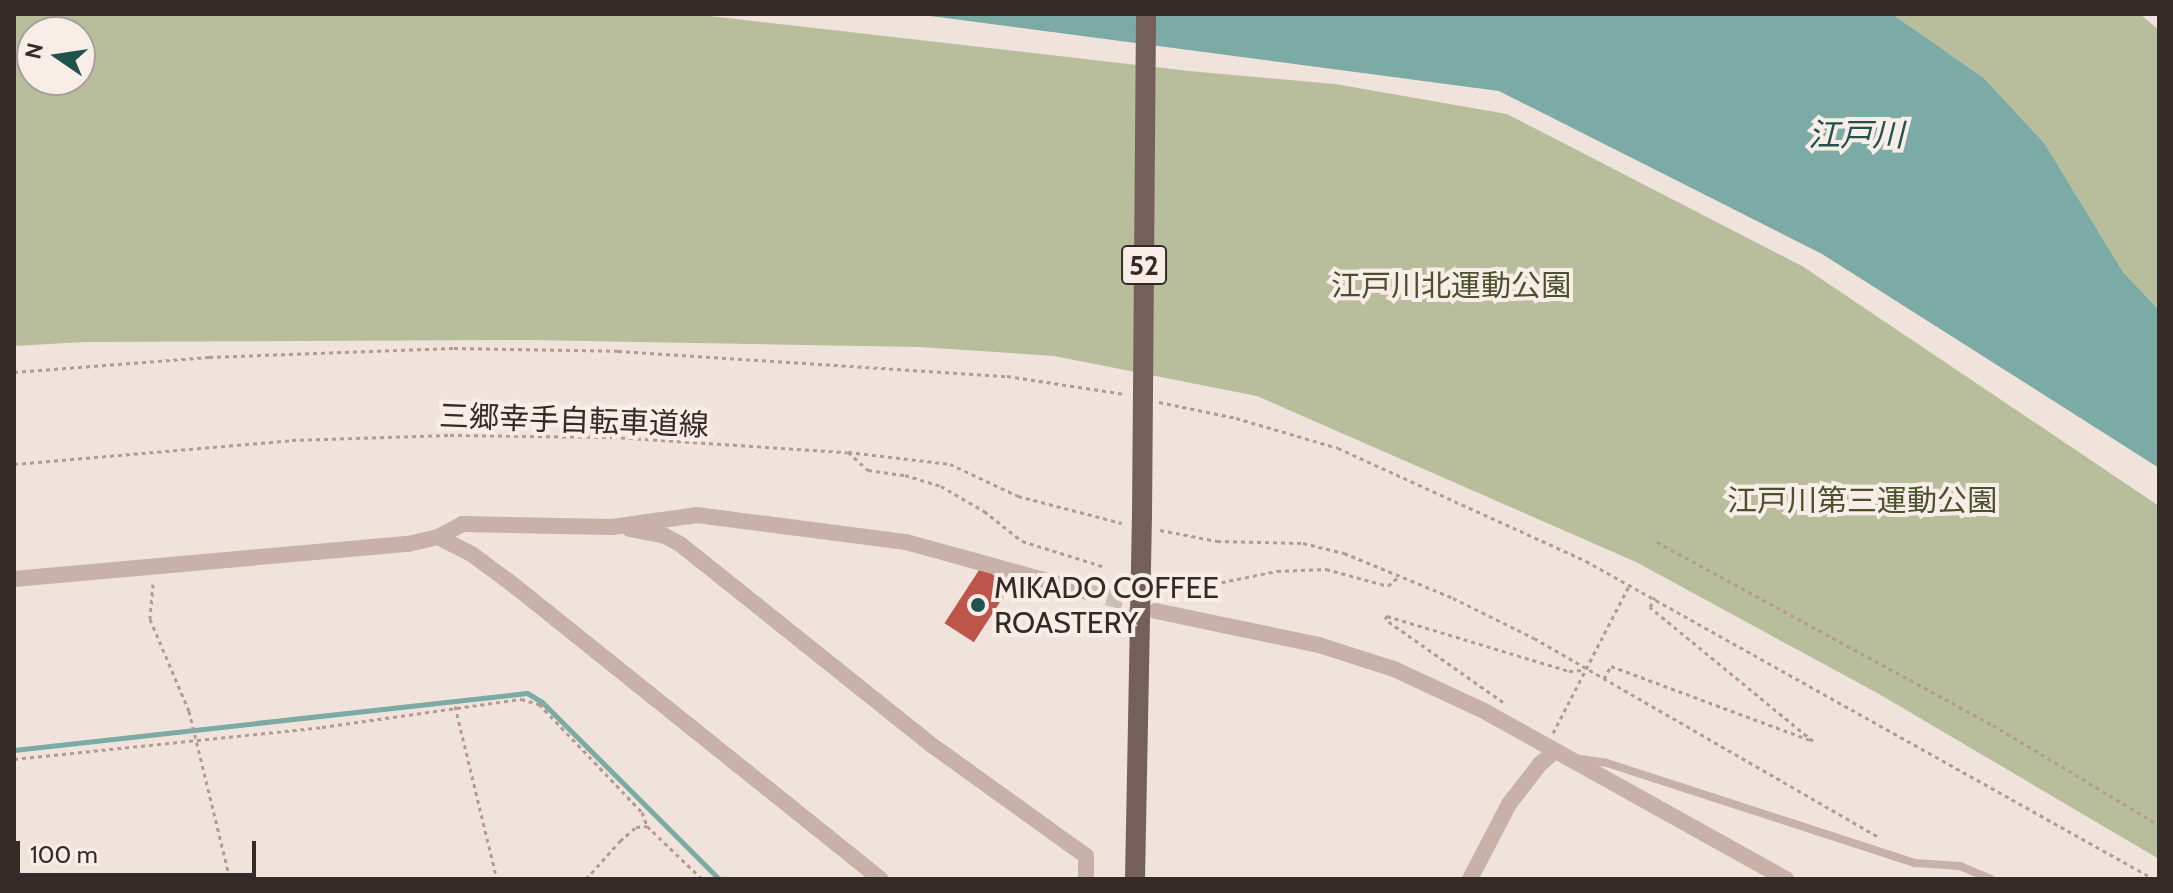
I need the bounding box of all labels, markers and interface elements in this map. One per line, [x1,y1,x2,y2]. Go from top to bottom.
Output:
north arrow [16,16,96,96]
text: N [19,40,49,62]
water label: 江戸川 [1808,116,1904,154]
road number: 52 [1120,241,1168,289]
park label: 江戸川北運動公園 [1331,268,1571,304]
street label: 三郷幸手自転車道線 [438,398,710,444]
park label: 江戸川第三運動公園 [1727,483,1997,519]
place label: MIKADO COFFEE ROASTERY [994,570,1219,640]
marker: MIKADO COFFEE ROASTERY [969,596,987,614]
scale bar [20,825,260,875]
text: 100 m [30,840,98,869]

